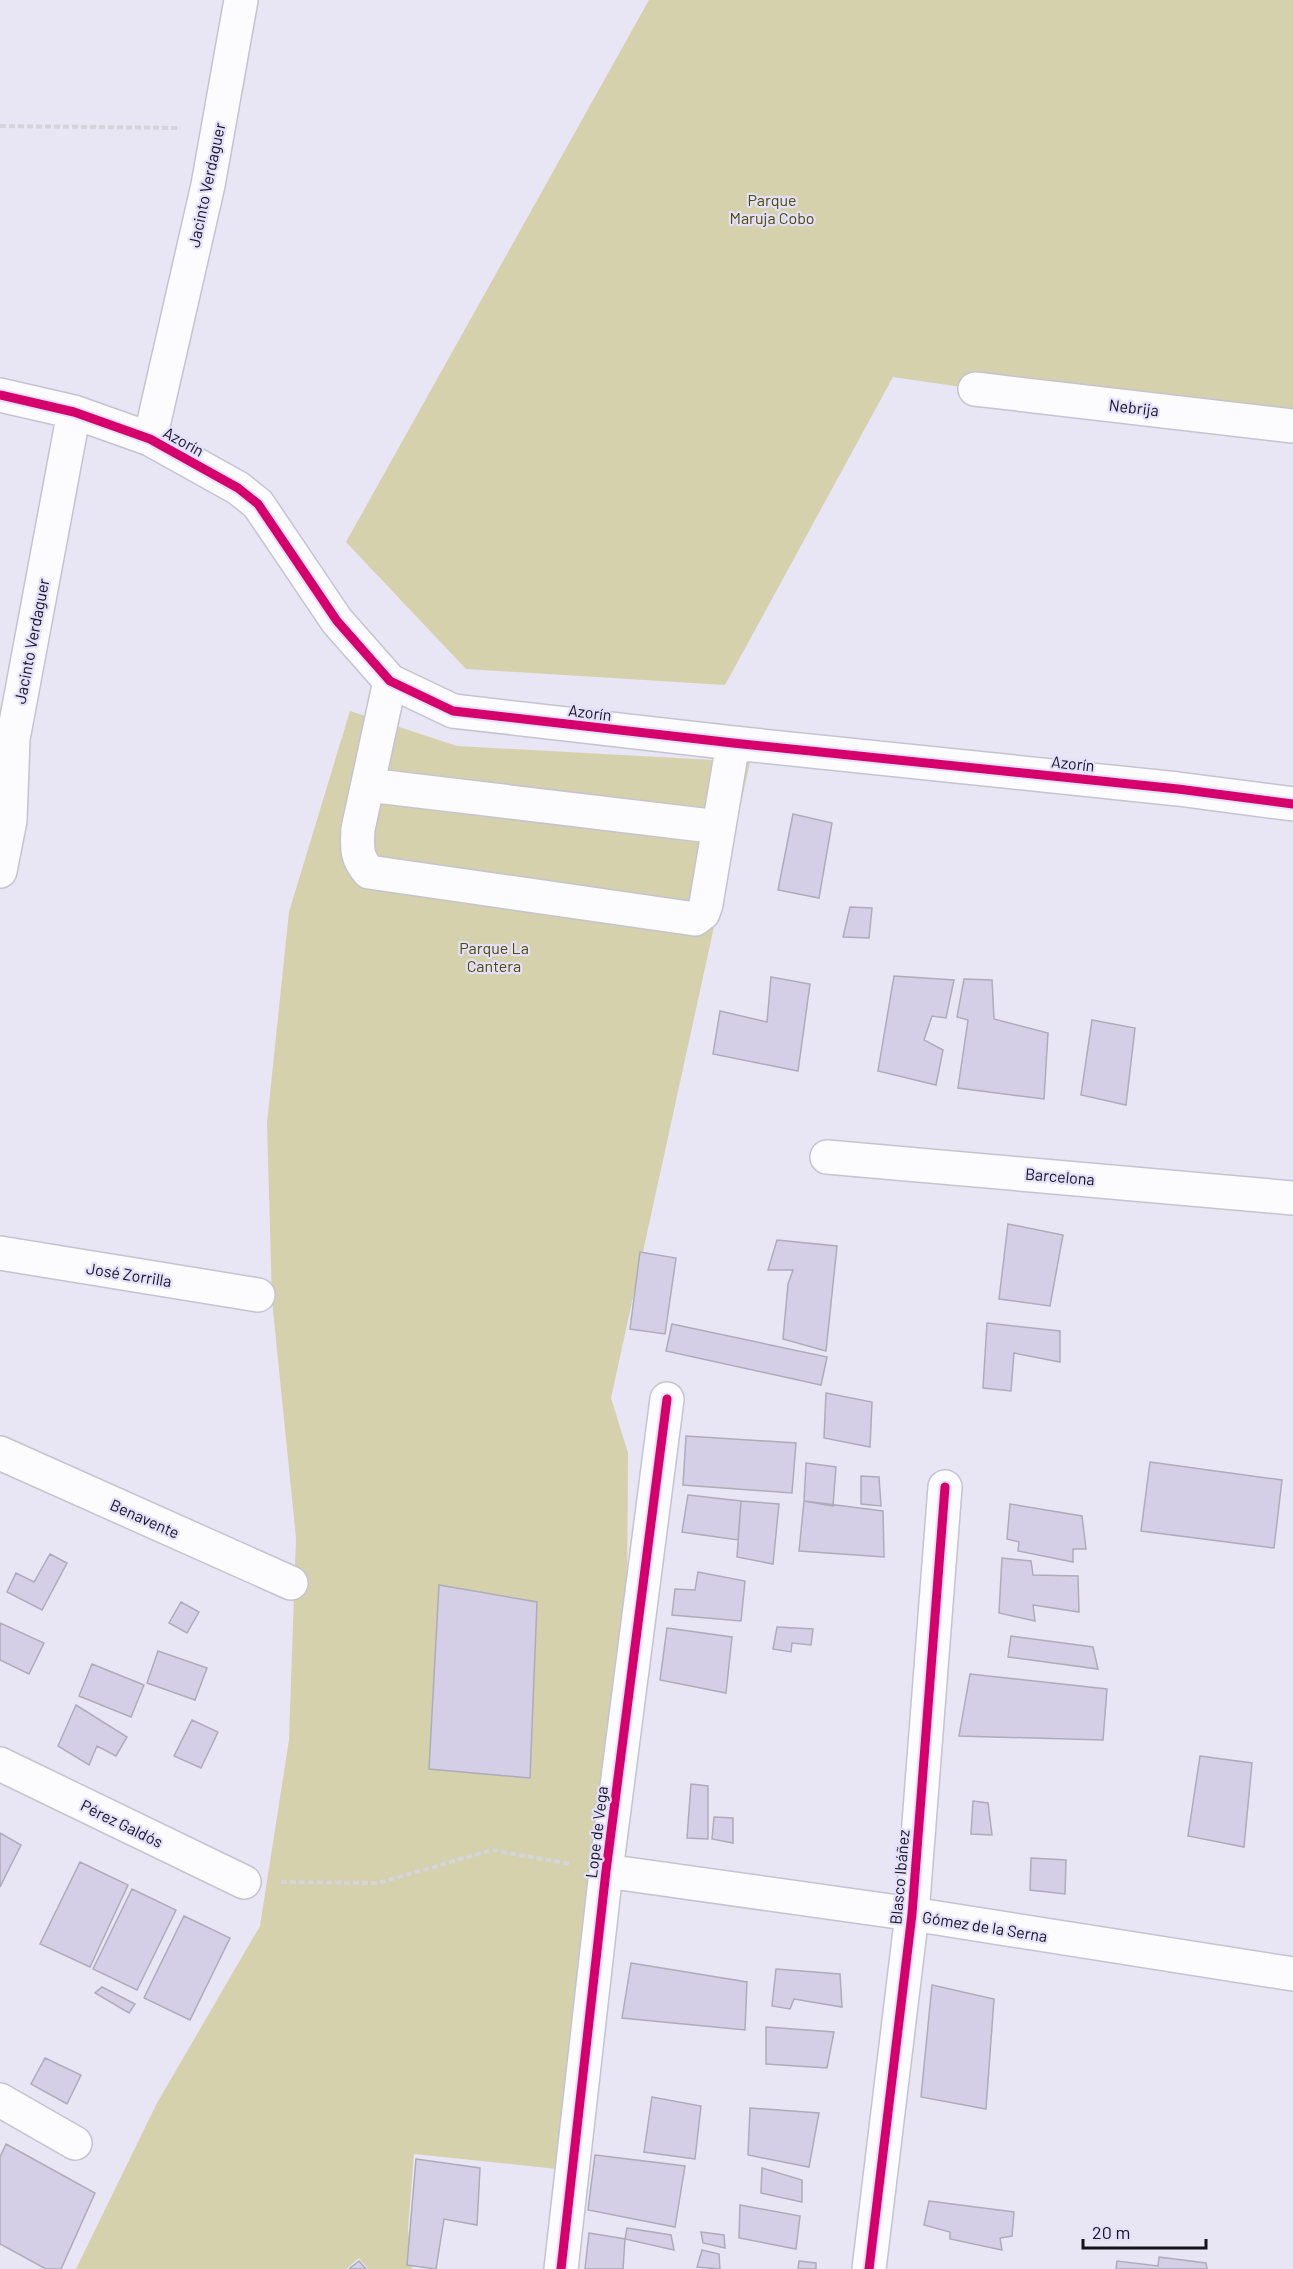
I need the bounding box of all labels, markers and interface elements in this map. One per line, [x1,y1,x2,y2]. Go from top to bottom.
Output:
street label: Jacinto Verdaguer [183,121,229,249]
park label: Parque Maruja Cobo [729,190,815,227]
street label: Nebrija [1108,395,1160,419]
street label: Azorín [160,422,208,460]
street label: Jacinto Verdaguer [10,577,52,705]
street label: Azorín [567,700,613,724]
street label: Azorín [1050,751,1096,775]
park label: Parque La Cantera [459,938,529,975]
street label: Barcelona [1024,1163,1096,1189]
street label: José Zorrilla [85,1258,173,1290]
street label: Benavente [107,1494,183,1542]
street label: Lope de Vega [581,1785,611,1879]
street label: Pérez Galdós [78,1795,166,1851]
street label: Blasco Ibáñez [885,1829,913,1925]
street label: Gómez de la Serna [921,1907,1049,1945]
scale bar [1083,2212,1206,2250]
text: 20 m [1092,2221,1130,2243]

